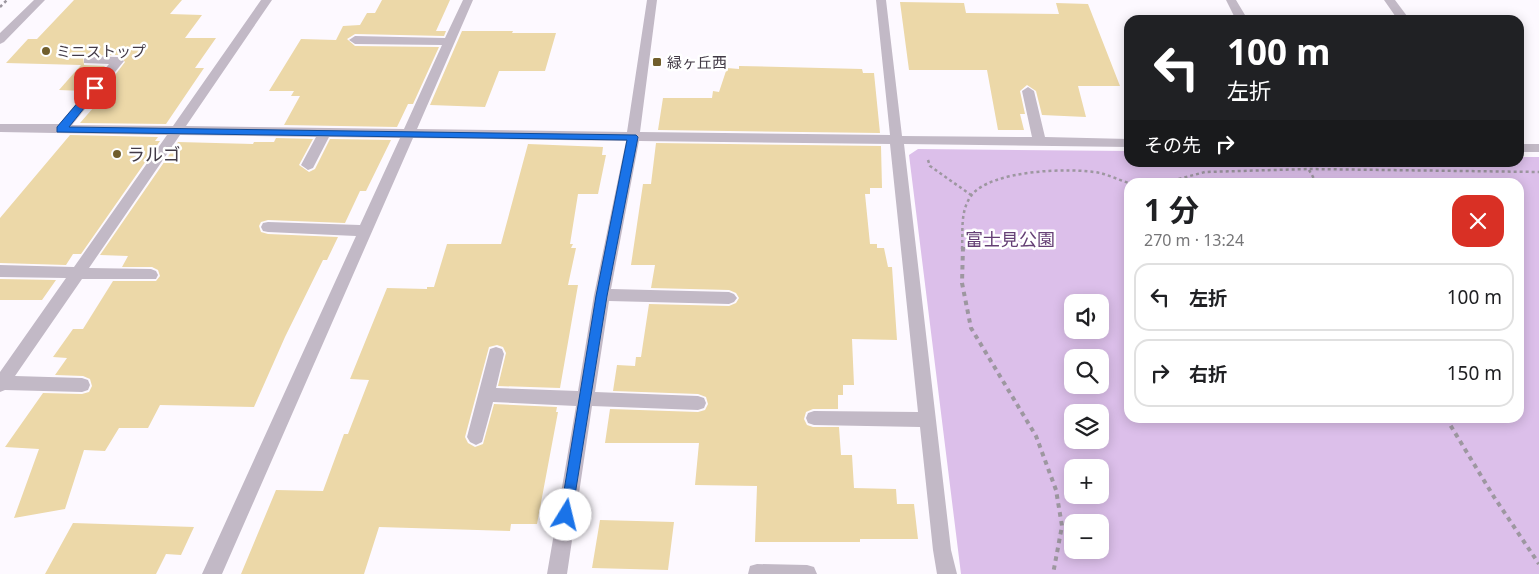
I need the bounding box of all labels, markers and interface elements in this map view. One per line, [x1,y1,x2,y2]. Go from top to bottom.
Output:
text: 100 m [1227,28,1330,75]
icon: left [1144,35,1209,100]
place label: ミニストップ [56,41,146,61]
marker: ミニストップ [40,45,52,57]
place label: 緑ヶ丘西 [667,52,727,72]
marker: 緑ヶ丘西 [651,56,663,68]
pin [74,67,116,109]
icon: arrive [81,74,109,102]
text: 左折 [1227,75,1271,105]
icon: right [1211,130,1239,158]
text: その先 [1144,132,1201,158]
place label: ラルゴ [127,142,181,166]
marker: ラルゴ [111,148,123,160]
text: 1 分 [1144,189,1199,230]
button: close [1452,195,1504,247]
park label: 富士見公園 [965,227,1055,251]
text: 270 m · 13:24 [1144,229,1244,251]
icon: left [1146,283,1174,311]
text: 100 m [1447,284,1502,310]
text: 左折 [1189,285,1227,311]
map controls [1064,294,1109,559]
button: sound [1064,294,1109,339]
button: search [1064,349,1109,394]
icon: right [1146,359,1174,387]
text: 150 m [1447,360,1502,386]
text: 右折 [1189,361,1227,387]
button: layers [1064,404,1109,449]
button: + [1064,459,1109,504]
position arrow [539,488,591,540]
button: − [1064,514,1109,559]

